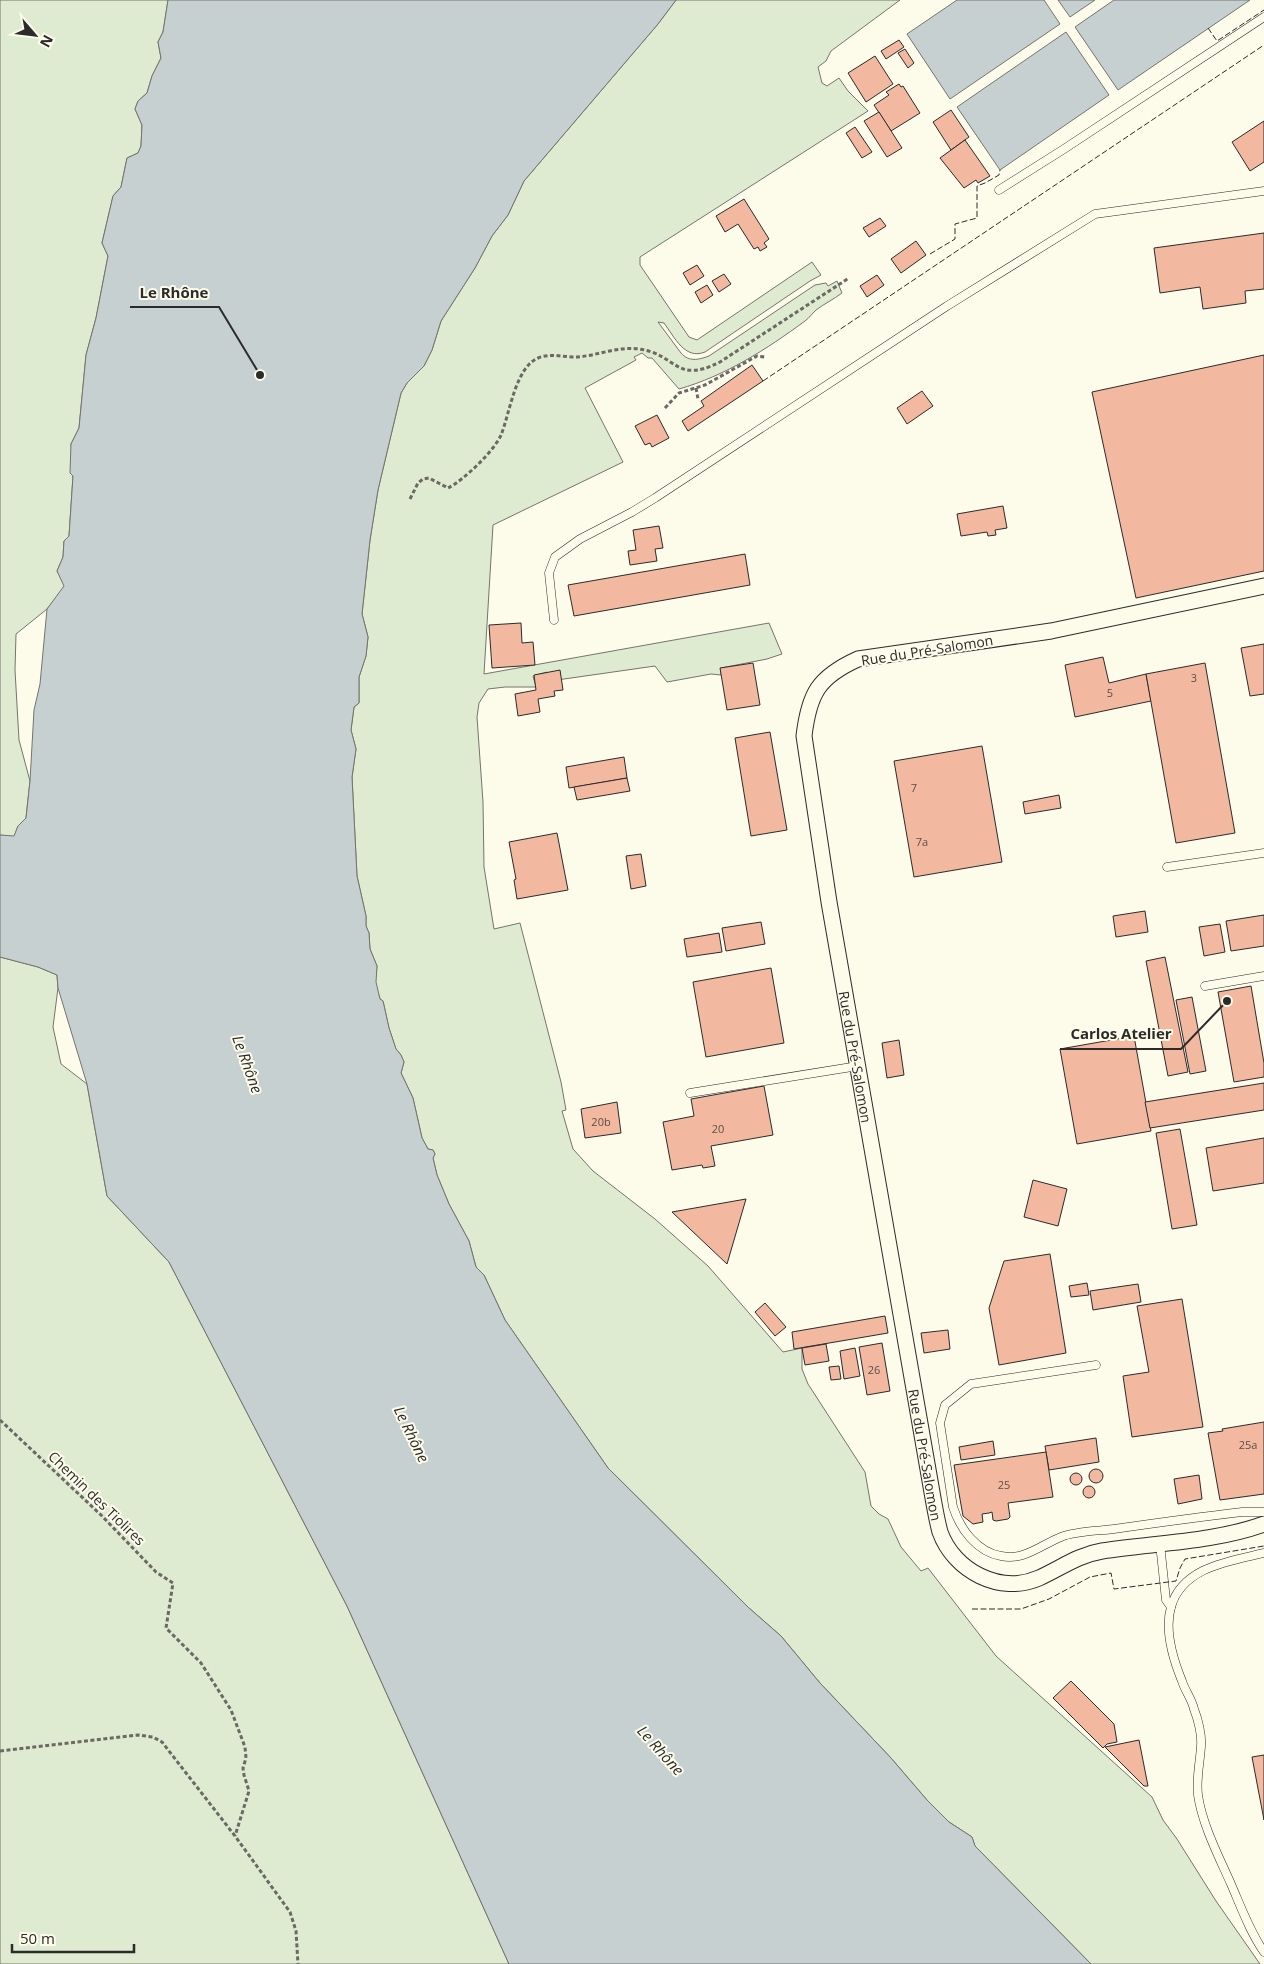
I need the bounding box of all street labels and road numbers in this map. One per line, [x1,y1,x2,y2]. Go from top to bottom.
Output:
street label: Rue du Pré-Salomon [860,630,994,670]
street label: Rue du Pré-Salomon [835,989,877,1124]
street label: Rue du Pré-Salomon [905,1387,947,1522]
street label: Chemin des Tiolires [44,1447,150,1549]

